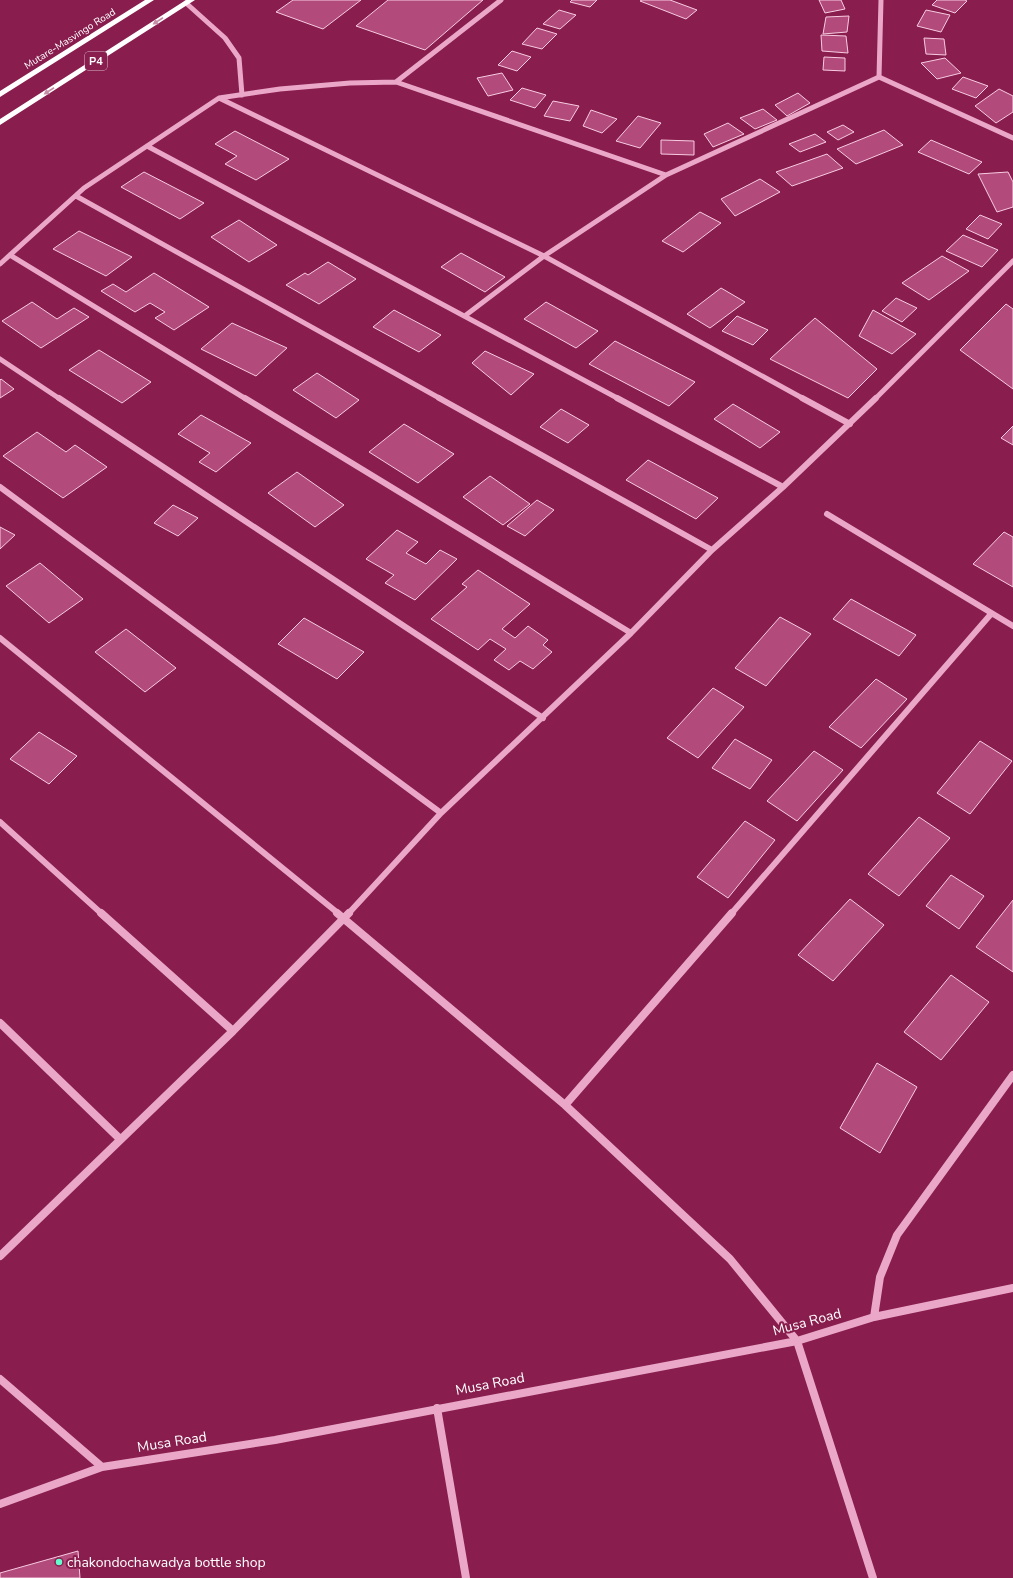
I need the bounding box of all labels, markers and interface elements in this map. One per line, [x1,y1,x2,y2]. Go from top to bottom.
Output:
street label: Mutare-Masvingo Road [22,5,118,73]
one-way arrow [153,17,163,25]
road number: P4 [85,52,107,70]
one-way arrow [43,88,55,95]
street label: Musa Road [771,1304,843,1340]
street label: Musa Road [454,1368,526,1400]
street label: Musa Road [136,1427,208,1457]
place label: chakondochawadya bottle shop [67,1553,266,1572]
marker: chakondochawadya bottle shop [54,1557,64,1567]

